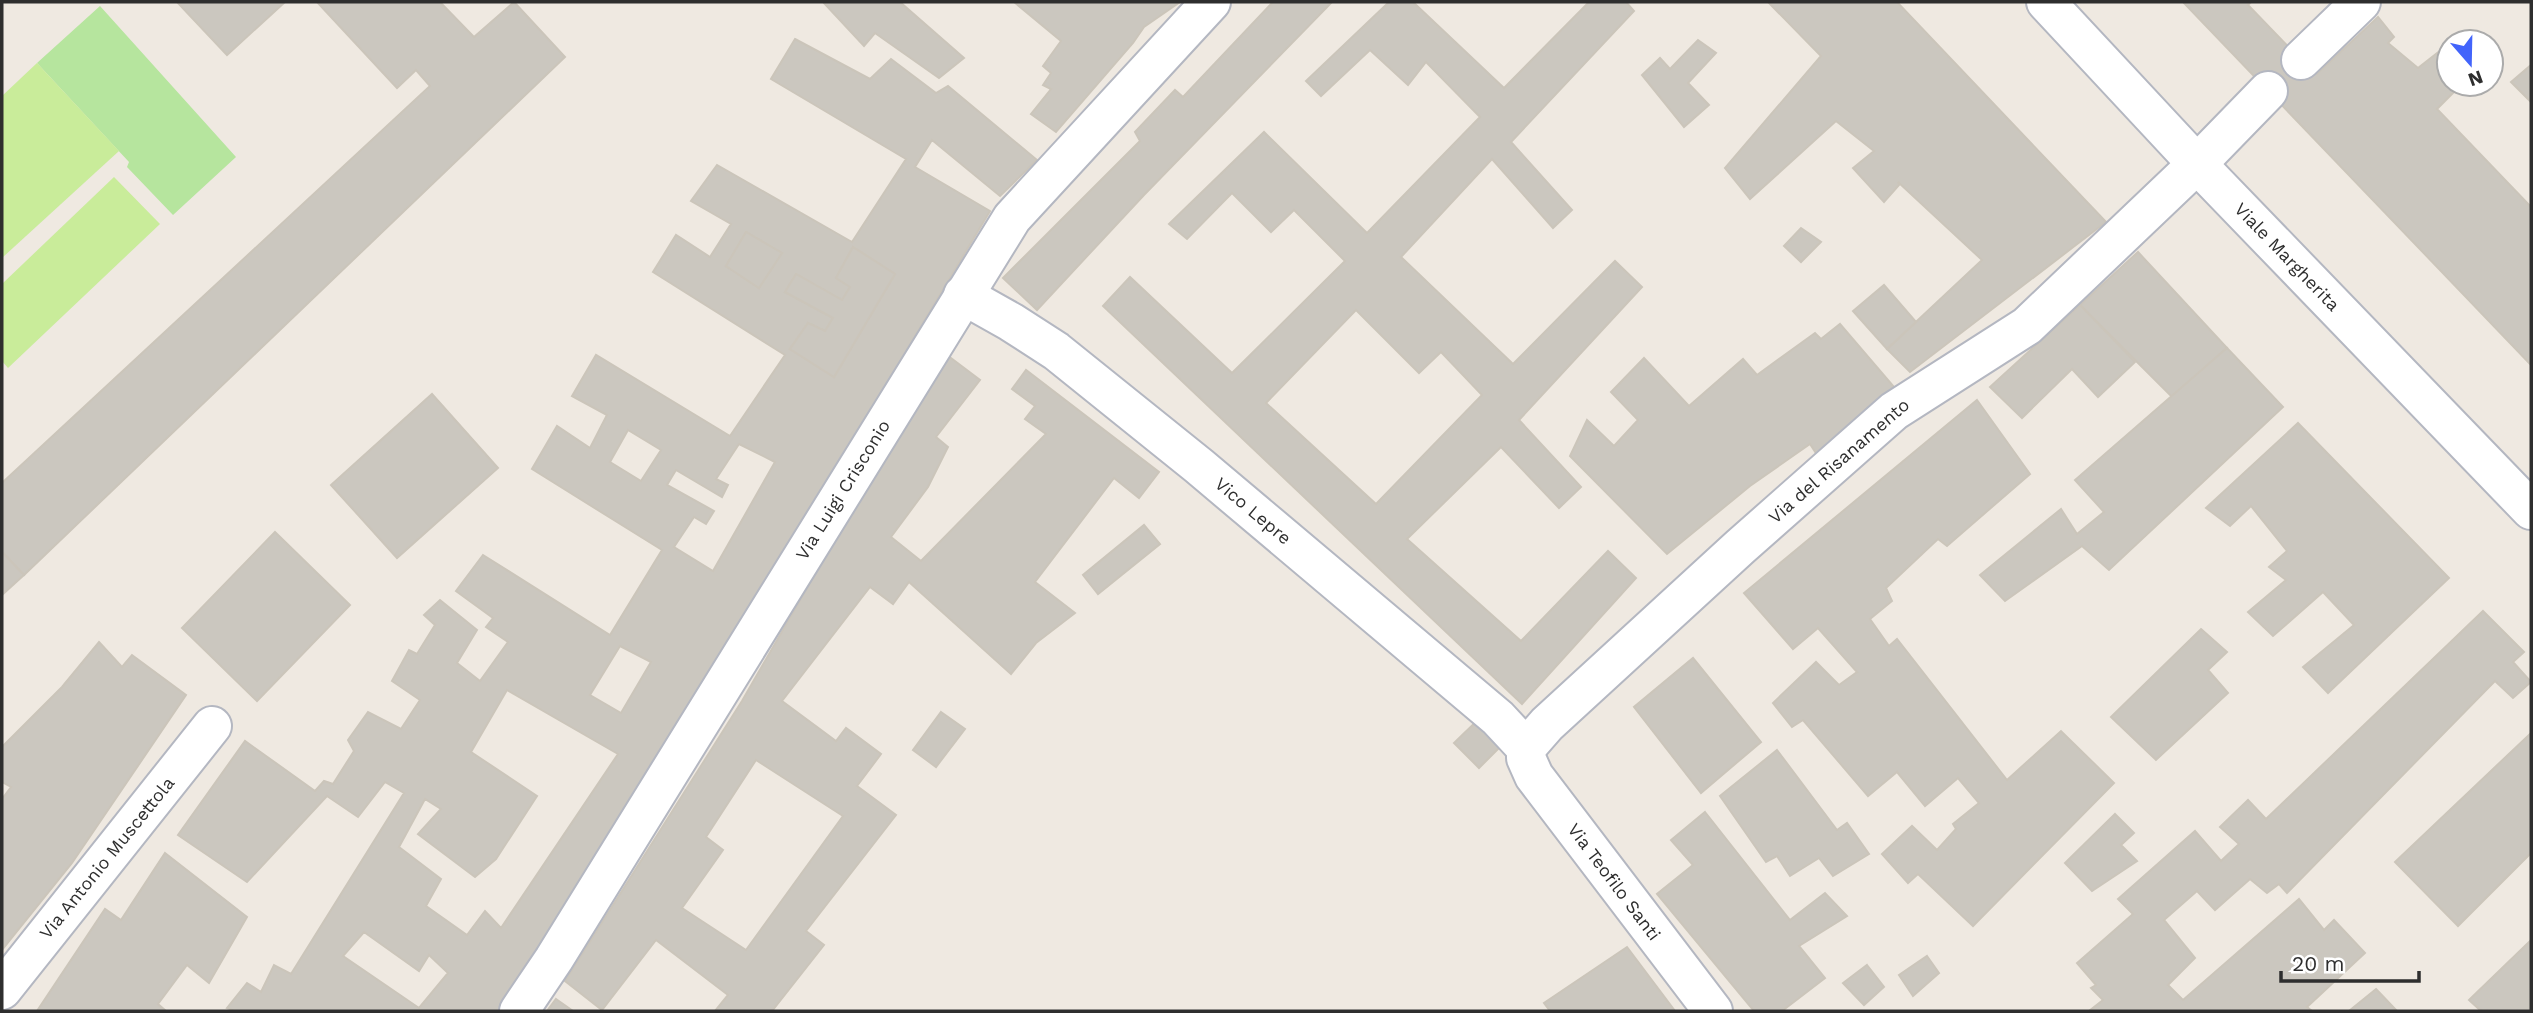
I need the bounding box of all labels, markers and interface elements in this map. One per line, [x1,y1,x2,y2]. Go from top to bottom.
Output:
north arrow [2435,28,2505,98]
text: N [2465,65,2486,92]
street label: Viale Margherita [2230,198,2344,315]
street label: Via del Risanamento [1764,394,1913,527]
street label: Via Luigi Crisconio [791,416,894,564]
street label: Vico Lepre [1211,473,1296,549]
street label: Via Antonio Muscettola [35,773,178,943]
street label: Via Teofilo Santi [1564,819,1665,944]
scale bar [2281,940,2419,984]
text: 20 m [2292,951,2344,976]

